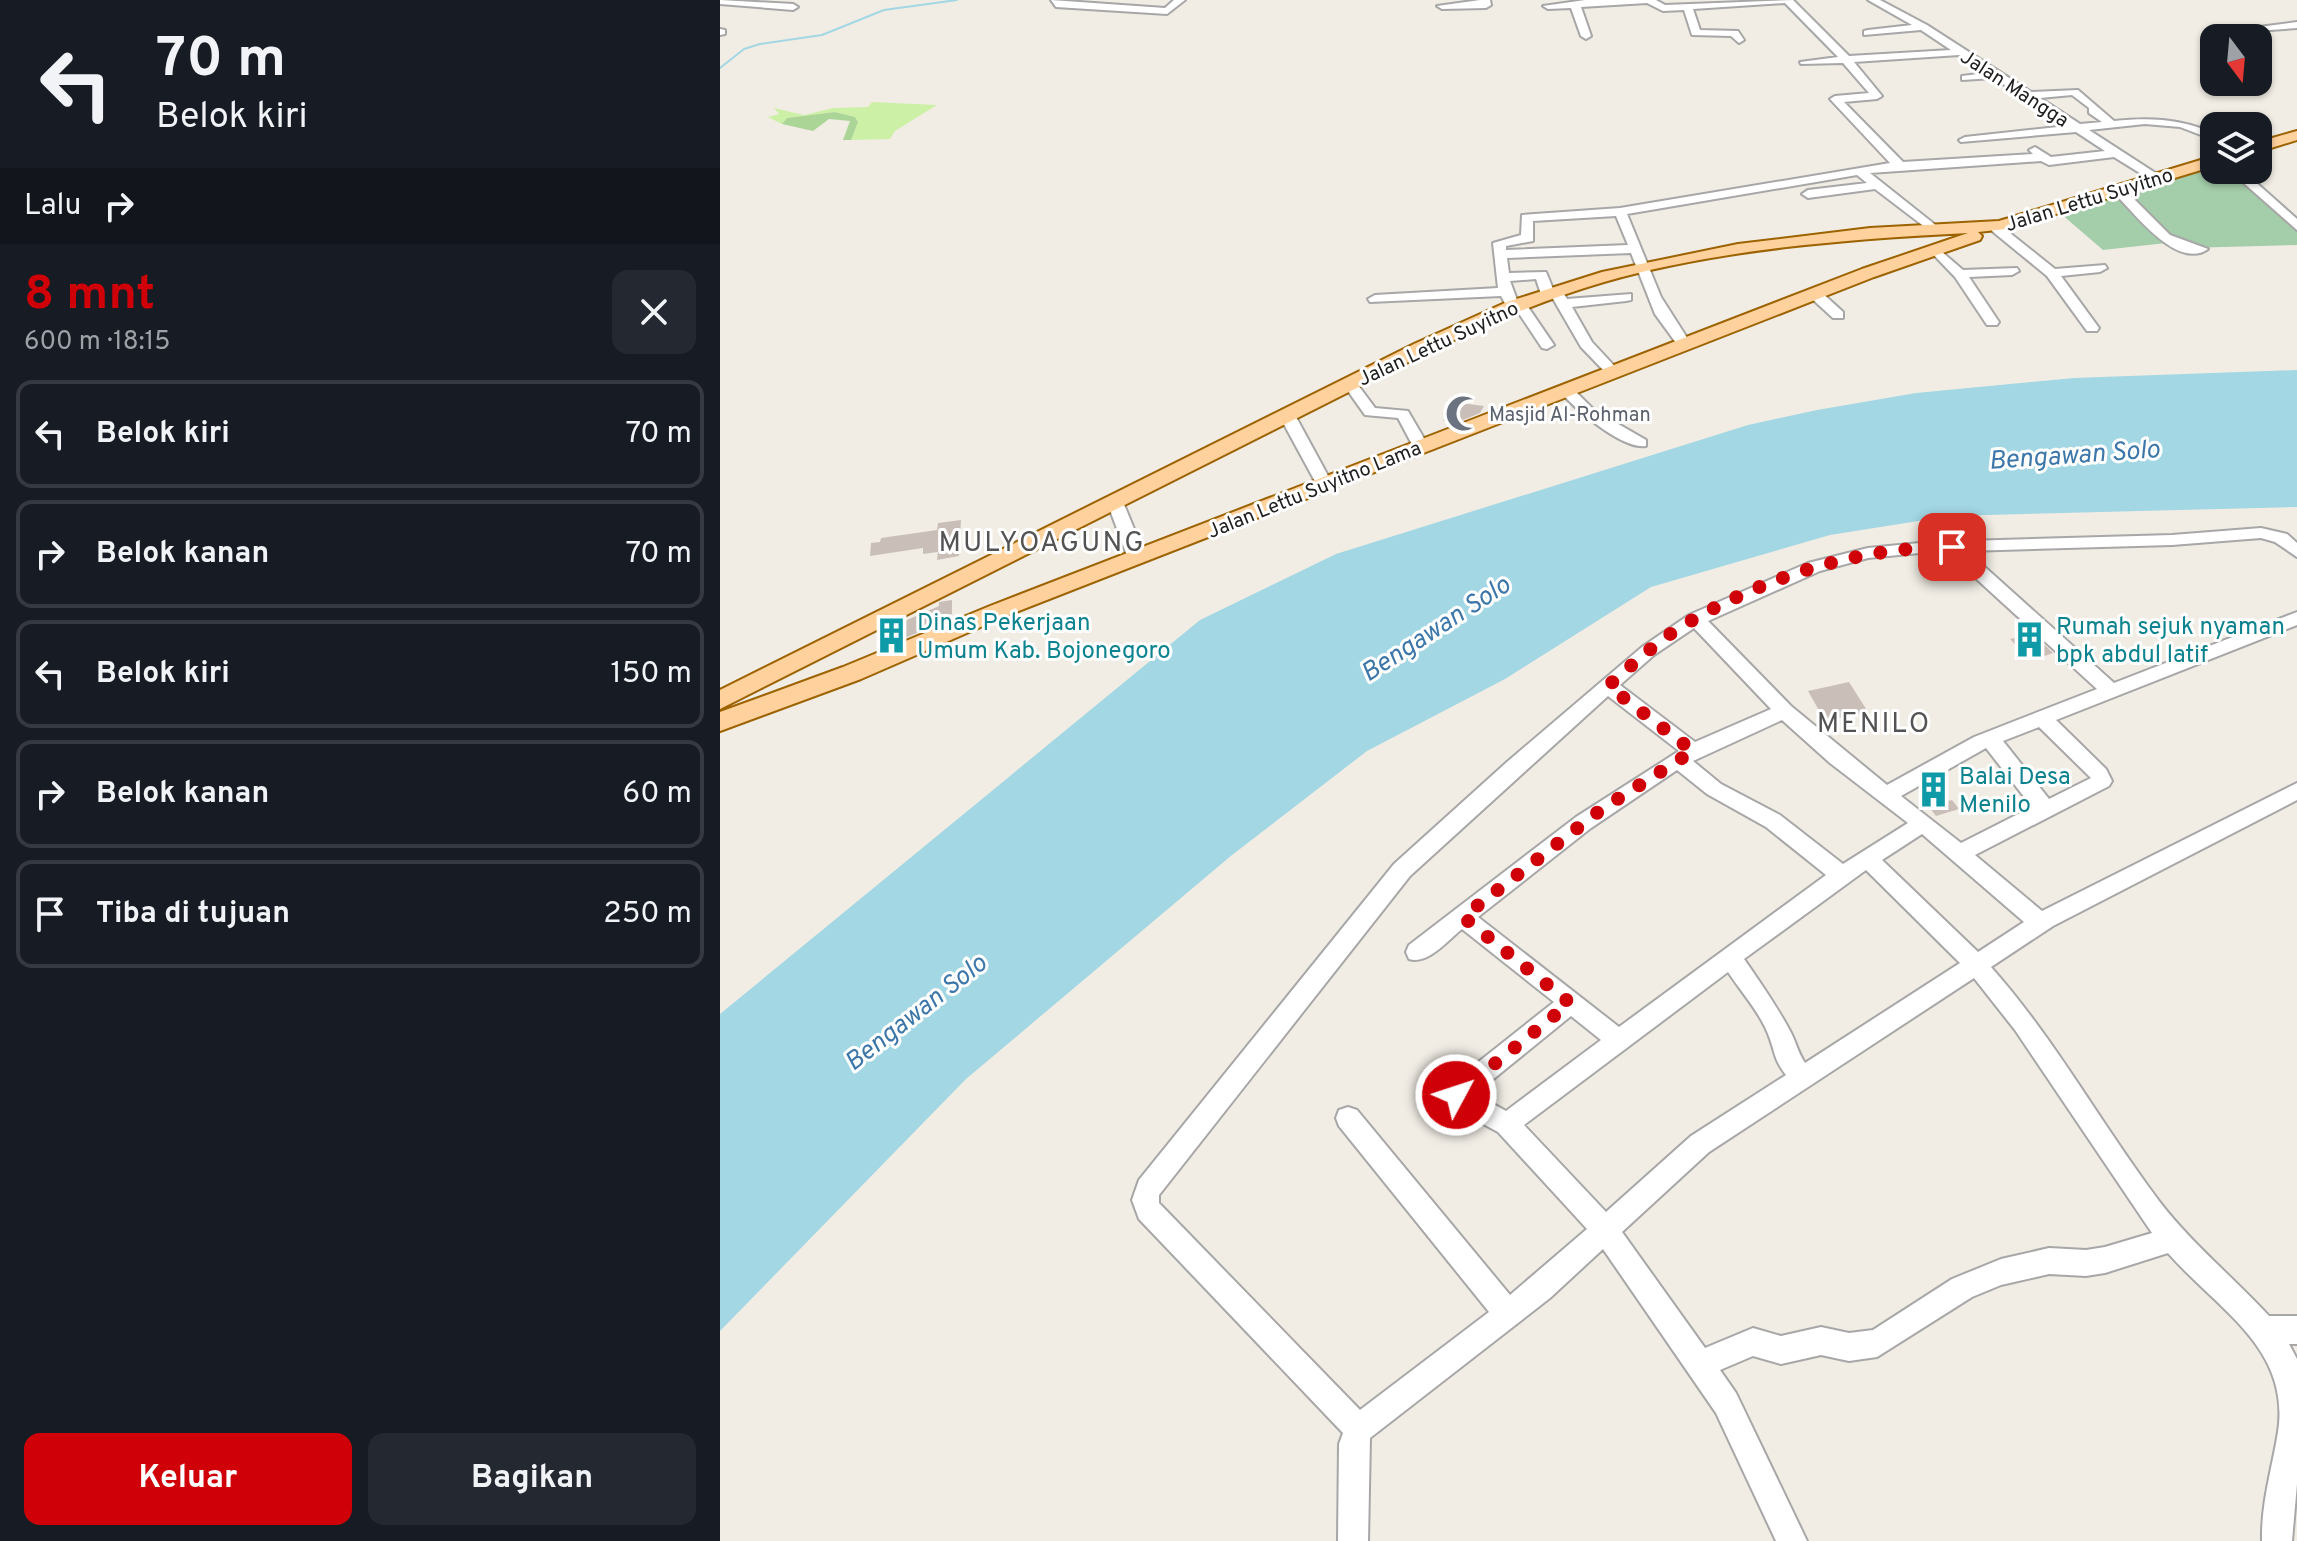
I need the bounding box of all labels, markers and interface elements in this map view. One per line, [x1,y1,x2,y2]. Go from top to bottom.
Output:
north arrow [2200,24,2272,96]
map controls [2200,24,2272,184]
text: 70 m [156,26,286,96]
icon: left [24,32,128,136]
street label: Jalan Mangga [1955,45,2073,134]
text: Belok kiri [156,95,308,141]
button: layers [2200,112,2272,184]
street label: Jalan Lettu Suyitno [2003,163,2177,239]
icon: right [97,184,141,228]
text: Lalu [24,188,81,225]
text: 8 mnt [24,266,155,326]
button: close [612,270,696,354]
street label: Jalan Lettu Suyitno [1354,296,1523,393]
text: 600 m · 18:15 [24,326,170,359]
mosque icon: Masjid Al-Rohman [1444,395,1482,433]
place label: Masjid Al-Rohman [1489,403,1651,429]
icon: left [28,412,72,456]
text: Belok kiri [96,416,230,453]
text: 70 m [626,416,692,453]
water label: Bengawan Solo [1988,434,2161,479]
street label: Jalan Lettu Suyitno Lama [1204,436,1425,546]
pin [1918,513,1986,581]
icon: arrive [1930,525,1974,569]
district label: MULYOAGUNG [939,526,1145,562]
icon: right [28,532,72,576]
text: Belok kanan [96,536,269,573]
text: 70 m [626,536,692,573]
water label: Bengawan Solo [1356,569,1517,691]
place label: Dinas Pekerjaan Umum Kab. Bojonegoro [917,609,1171,667]
place label: Rumah sejuk nyaman bpk abdul latif [2056,613,2285,671]
building icon: Dinas Pekerjaan Umum Kab. Bojonegoro [872,617,910,655]
building icon: Rumah sejuk nyaman bpk abdul latif [2011,621,2049,659]
icon: left [28,652,72,696]
text: Belok kiri [96,656,230,693]
text: 150 m [611,656,692,693]
district label: MENILO [1817,707,1931,743]
place label: Balai Desa Menilo [1959,763,2071,821]
building icon: Balai Desa Menilo [1914,771,1952,809]
icon: right [28,772,72,816]
text: Belok kanan [96,776,269,813]
text: 60 m [622,776,692,813]
icon: arrive [28,892,72,936]
text: Tiba di tujuan [96,896,290,933]
text: 250 m [603,896,692,933]
water label: Bengawan Solo [839,948,994,1080]
position arrow [1414,1053,1498,1137]
button: Keluar [24,1433,352,1525]
button: Bagikan [368,1433,696,1525]

